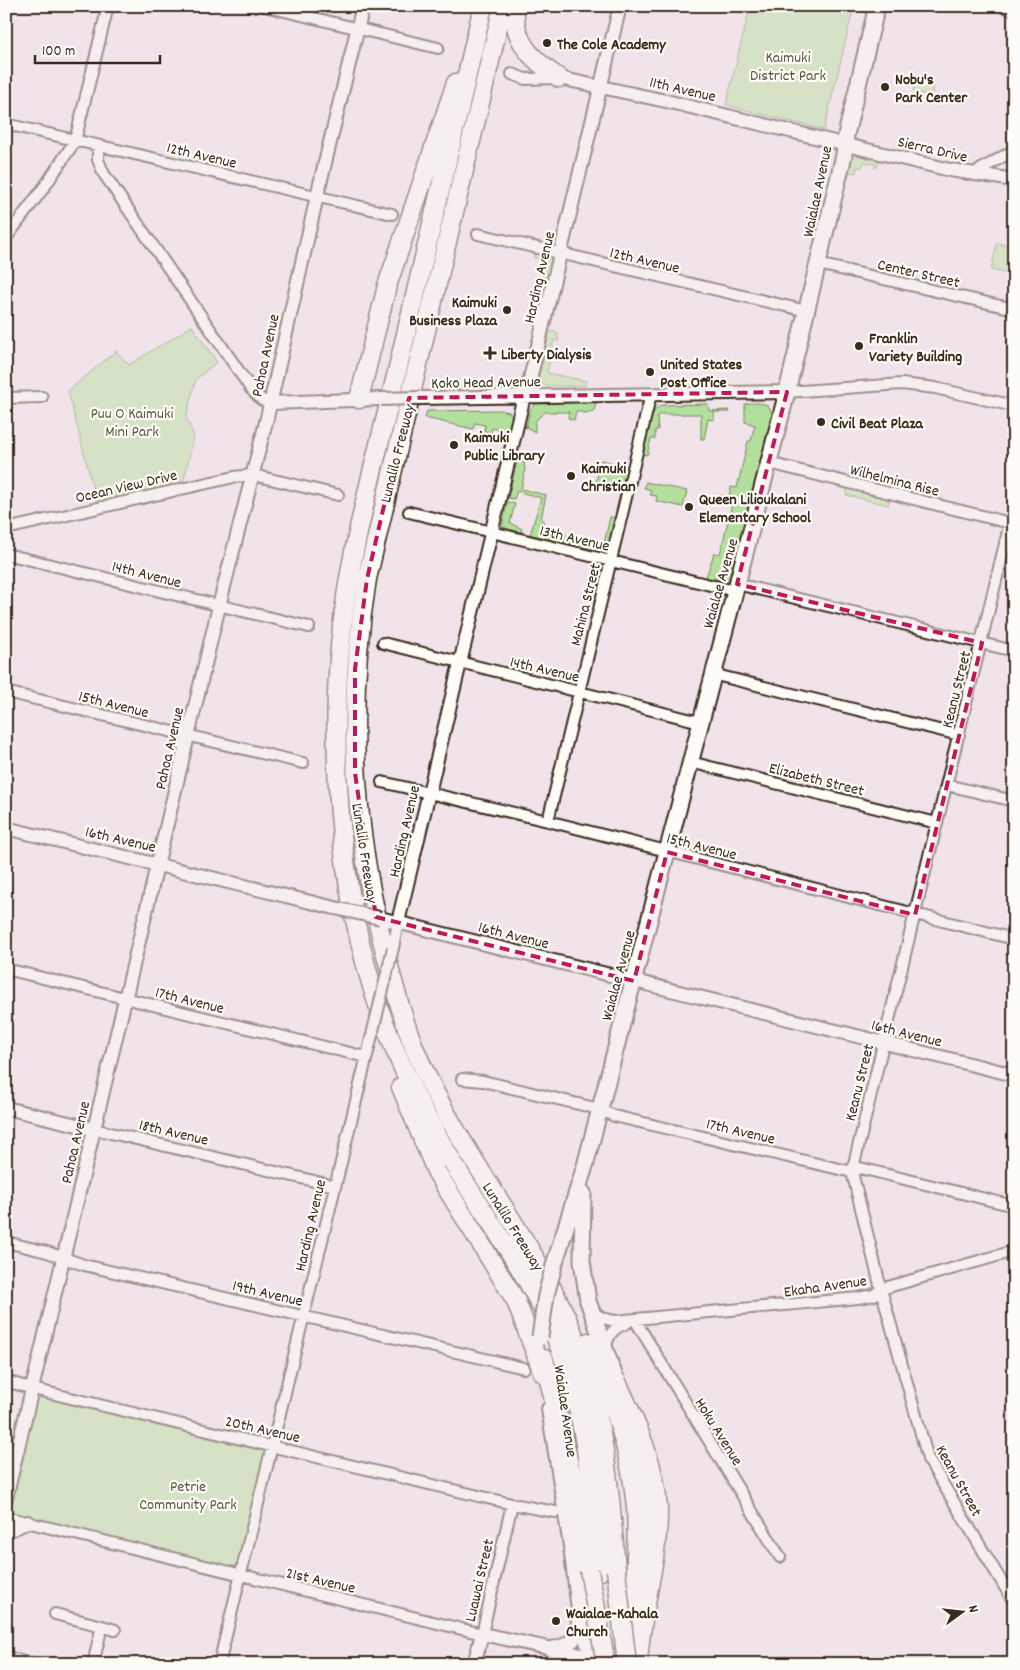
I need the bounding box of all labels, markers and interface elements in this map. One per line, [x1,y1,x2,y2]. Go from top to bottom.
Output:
scale bar [35,32,160,64]
place label: The Cole Academy [557,34,667,57]
marker: The Cole Academy [541,37,553,49]
text: 100 m [42,41,75,63]
park label: Kaimuki District Park [750,47,826,88]
place label: Nobu's Park Center [895,69,968,110]
street label: 11th Avenue [647,72,718,109]
marker: Nobu's Park Center [879,81,891,93]
street label: Sierra Drive [895,131,970,170]
street label: 12th Avenue [164,137,239,176]
street label: Waialae Avenue [798,144,839,239]
street label: Harding Avenue [519,229,562,326]
street label: 12th Avenue [607,242,682,281]
street label: Center Street [875,254,962,295]
place label: Kaimuki Business Plaza [409,292,498,333]
marker: Kaimuki Business Plaza [501,304,513,316]
street label: Pahoa Avenue [246,312,286,399]
place label: Franklin Variety Building [869,328,962,369]
marker: Franklin Variety Building [853,340,865,352]
place label: Liberty Dialysis [501,344,592,367]
marker: Liberty Dialysis [483,346,497,360]
place label: United States Post Office [660,354,743,395]
marker: United States Post Office [644,366,656,378]
street label: Koko Head Avenue [431,371,541,396]
street label: Lunalilo Freeway [375,401,422,505]
park label: Puu O Kaimuki Mini Park [91,403,173,444]
place label: Civil Beat Plaza [831,413,924,436]
marker: Civil Beat Plaza [815,416,827,428]
place label: Kaimuki Public Library [464,427,546,468]
marker: Kaimuki Public Library [448,439,460,451]
place label: Kaimuki Christian [581,458,636,499]
street label: Wilhelmina Rise [847,459,941,504]
street label: Ocean View Drive [73,465,180,510]
marker: Kaimuki Christian [565,470,577,482]
place label: Queen Lilioukalani Elementary School [699,489,811,530]
marker: Queen Lilioukalani Elementary School [683,501,695,513]
street label: 13th Avenue [537,520,612,559]
street label: Waialae Avenue [698,536,745,632]
street label: 14th Avenue [109,556,184,595]
street label: Mahina Street [565,561,608,648]
street label: Keanu Street [937,649,978,731]
street label: 14th Avenue [507,651,582,690]
street label: 15th Avenue [76,686,151,725]
street label: Pahoa Avenue [150,705,191,792]
street label: Elizabeth Street [766,757,866,803]
street label: Harding Avenue [384,783,427,880]
street label: Lunalilo Freeway [344,802,383,906]
street label: 16th Avenue [83,821,158,860]
street label: 15th Avenue [664,828,739,867]
street label: 16th Avenue [476,917,551,956]
street label: Waialae Avenue [596,928,643,1024]
street label: 17th Avenue [153,982,226,1021]
street label: 16th Avenue [869,1015,944,1054]
street label: Keanu Street [840,1042,881,1124]
street label: Pahoa Avenue [56,1099,97,1186]
street label: 17th Avenue [704,1113,777,1152]
street label: 18th Avenue [136,1114,210,1153]
street label: Harding Avenue [290,1177,333,1274]
street label: Lunalilo Freeway [475,1178,549,1277]
street label: Ekaha Avenue [782,1270,868,1305]
street label: 19th Avenue [230,1275,305,1314]
street label: Waialae Avenue [547,1364,582,1459]
street label: Hoku Avenue [688,1394,748,1471]
street label: 20th Avenue [223,1411,302,1450]
street label: Keanu Street [929,1441,987,1521]
park label: Petrie Community Park [139,1476,237,1517]
street label: Luawai Street [460,1537,501,1624]
street label: 21st Avenue [283,1562,357,1601]
north arrow [938,1588,988,1638]
place label: Waialae-Kahala Church [566,1603,659,1644]
text: N [962,1603,983,1615]
marker: Waialae-Kahala Church [550,1615,562,1627]

